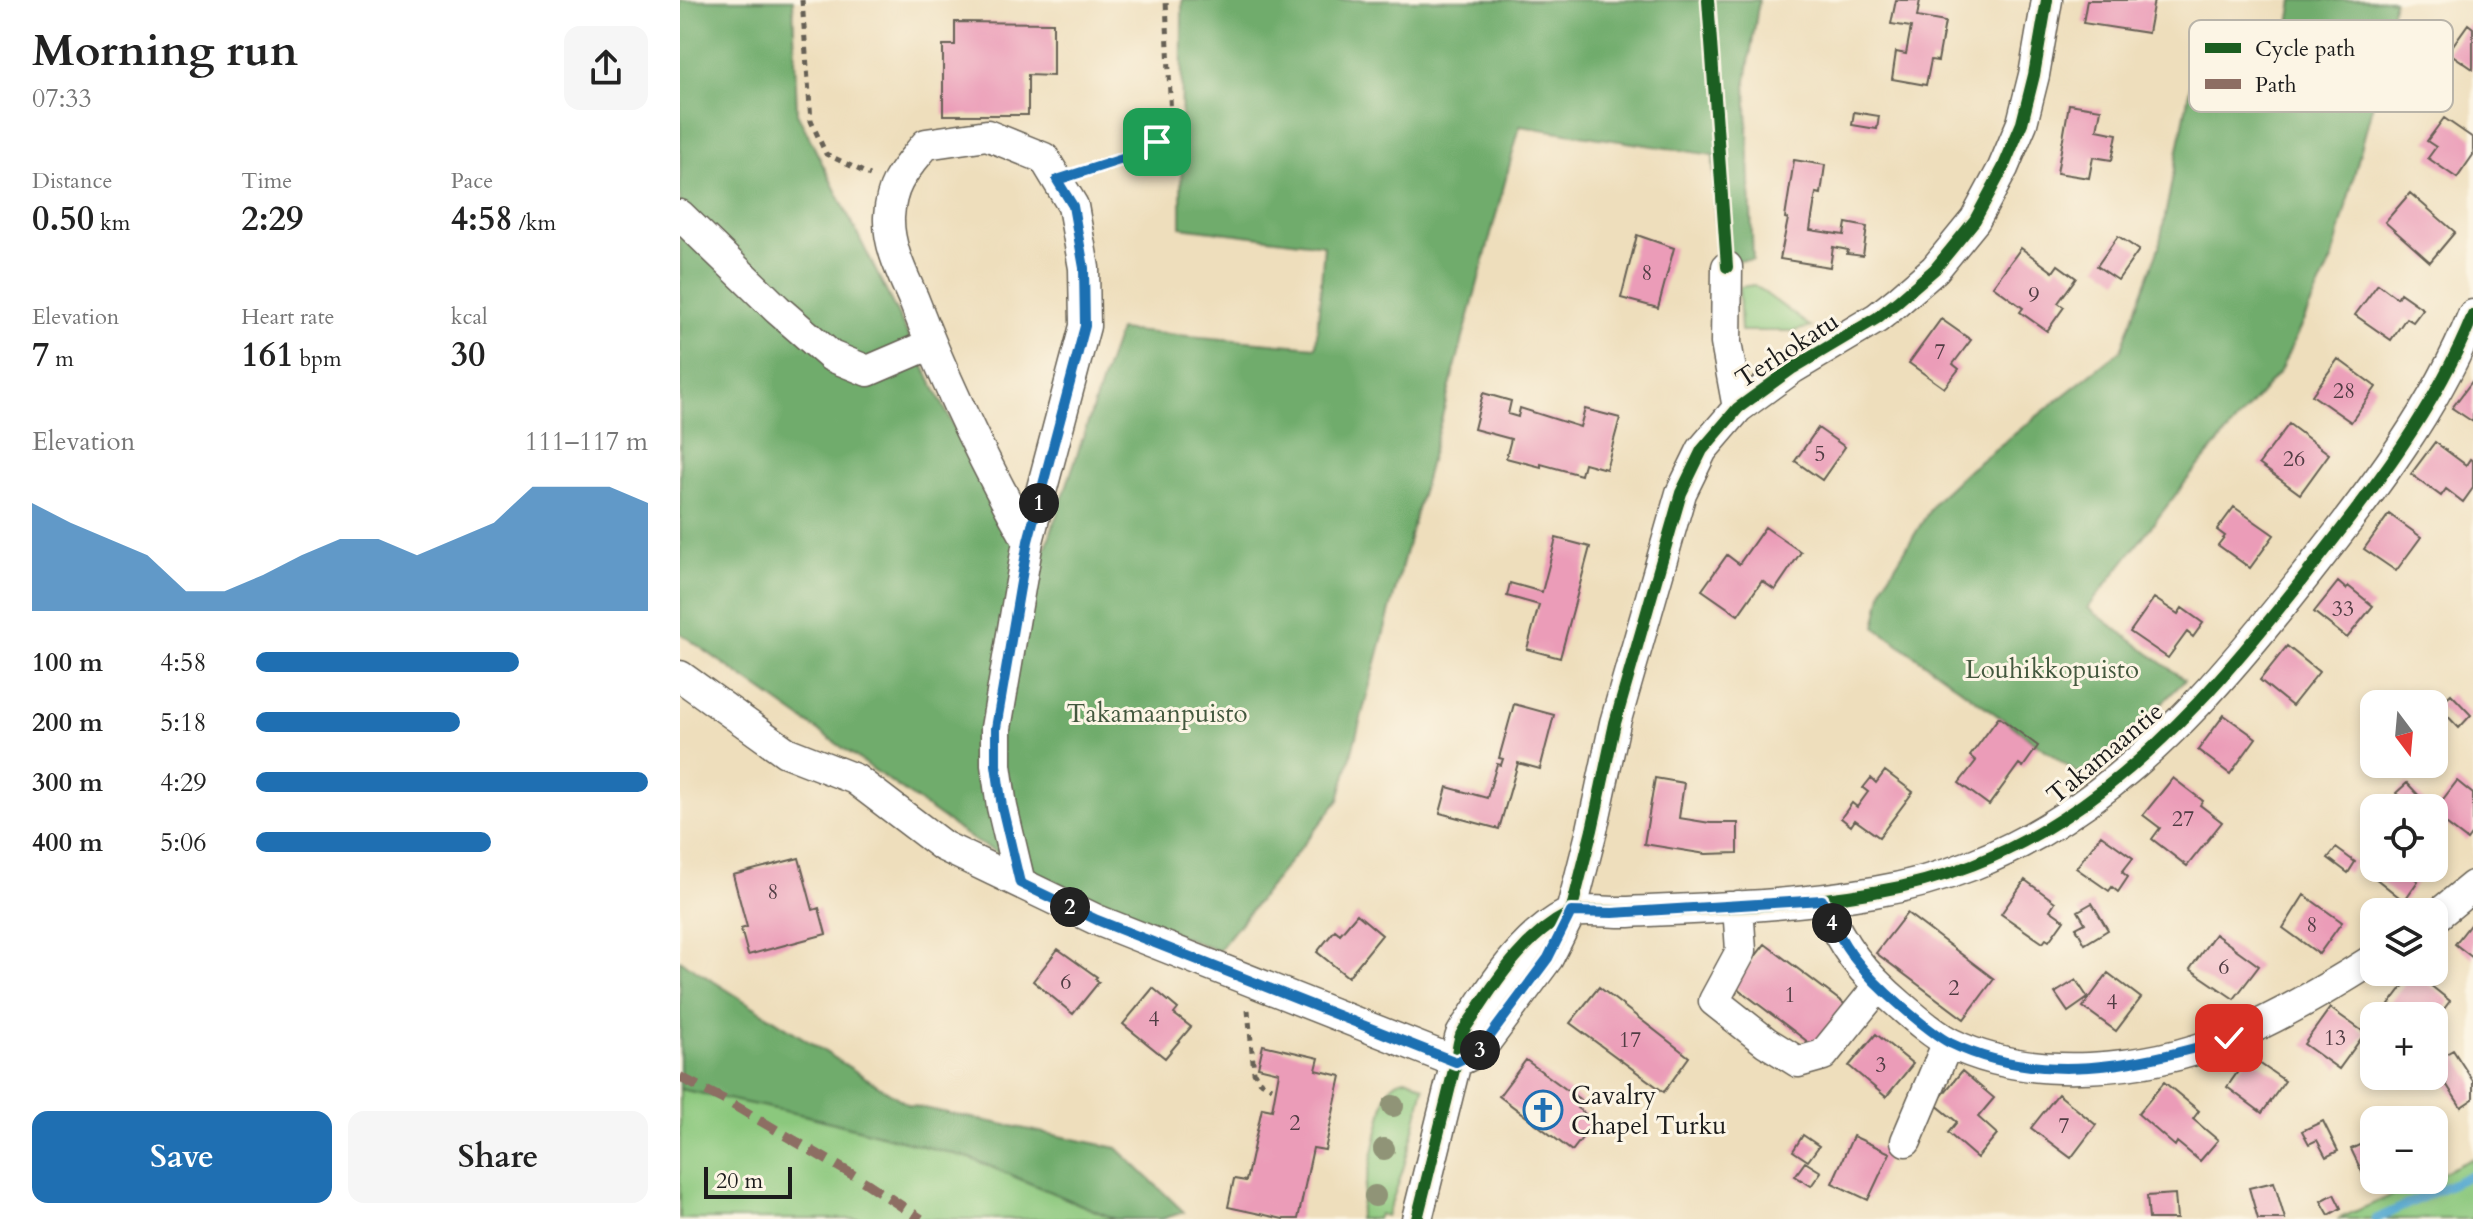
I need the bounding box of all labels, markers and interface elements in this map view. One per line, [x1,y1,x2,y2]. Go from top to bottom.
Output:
legend [2189,20,2453,112]
text: Morning run [32,21,298,81]
button: share [564,26,648,110]
text: Cycle path [2255,34,2355,64]
text: Path [2255,70,2297,100]
text: 07:33 [32,81,92,116]
pin [1123,108,1191,176]
icon: arrive [1135,120,1179,164]
text: Distance [32,166,112,196]
text: Time [241,166,292,196]
text: Pace [451,166,493,196]
text: 0.50 [32,196,94,242]
text: 2:29 [241,196,303,242]
text: 4:58 [451,196,513,242]
text: km [94,208,130,238]
text: /km [513,208,556,238]
house number: 8 [1641,258,1653,288]
house number: 9 [2028,280,2040,310]
text: Elevation [32,302,119,332]
text: Heart rate [241,302,335,332]
text: kcal [451,302,488,332]
street label: Terhokatu [1729,304,1845,396]
text: 7 [32,332,49,378]
text: 161 [241,332,294,378]
text: 30 [451,332,486,378]
house number: 7 [1934,337,1946,367]
text: m [49,344,74,374]
text: bpm [294,344,342,374]
house number: 28 [2333,376,2355,406]
text: Elevation [32,424,135,459]
text: 111–117 m [525,424,648,459]
house number: 5 [1814,439,1826,469]
house number: 26 [2283,444,2305,474]
pin: 1 [1019,483,1059,523]
text: 1 [1033,488,1045,518]
house number: 33 [2332,594,2354,624]
text: 100 m [32,645,103,680]
text: 4:58 [160,645,207,680]
park label: Louhikkopuisto [1965,652,2139,687]
north arrow [2360,690,2448,778]
map controls [2360,690,2448,1194]
street label: Takamaantie [2039,694,2171,812]
park label: Takamaanpuisto [1066,696,1248,731]
text: 200 m [32,705,103,740]
text: 5:18 [160,705,207,740]
text: 300 m [32,765,103,800]
text: 4:29 [160,765,207,800]
button: locate [2360,794,2448,882]
house number: 27 [2172,804,2194,834]
text: 400 m [32,825,103,860]
text: 5:06 [160,825,207,860]
house number: 8 [767,877,779,907]
pin: 2 [1050,887,1090,927]
text: 2 [1064,892,1076,922]
button: layers [2360,898,2448,986]
pin: 4 [1812,903,1852,943]
text: 4 [1826,908,1838,938]
house number: 8 [2306,910,2318,940]
house number: 6 [2218,952,2230,982]
house number: 6 [1060,967,1072,997]
house number: 2 [1948,973,1960,1003]
house number: 1 [1784,980,1796,1010]
house number: 4 [2106,987,2118,1017]
button: + [2360,1002,2448,1090]
house number: 4 [1148,1004,1160,1034]
pin [2195,1004,2263,1072]
icon: check [2207,1016,2251,1060]
house number: 13 [2324,1023,2346,1053]
house number: 17 [1619,1025,1641,1055]
pin: 3 [1460,1030,1500,1070]
text: 3 [1474,1035,1486,1065]
house number: 3 [1875,1050,1887,1080]
place label: Cavalry Chapel Turku [1571,1078,1727,1143]
church icon: Cavalry Chapel Turku [1522,1089,1564,1131]
button: − [2360,1106,2448,1194]
house number: 2 [1289,1108,1301,1138]
button: Save [32,1111,332,1203]
button: Share [348,1111,648,1203]
house number: 7 [2058,1111,2070,1141]
scale bar [704,1163,792,1199]
text: 20 m [716,1166,763,1196]

